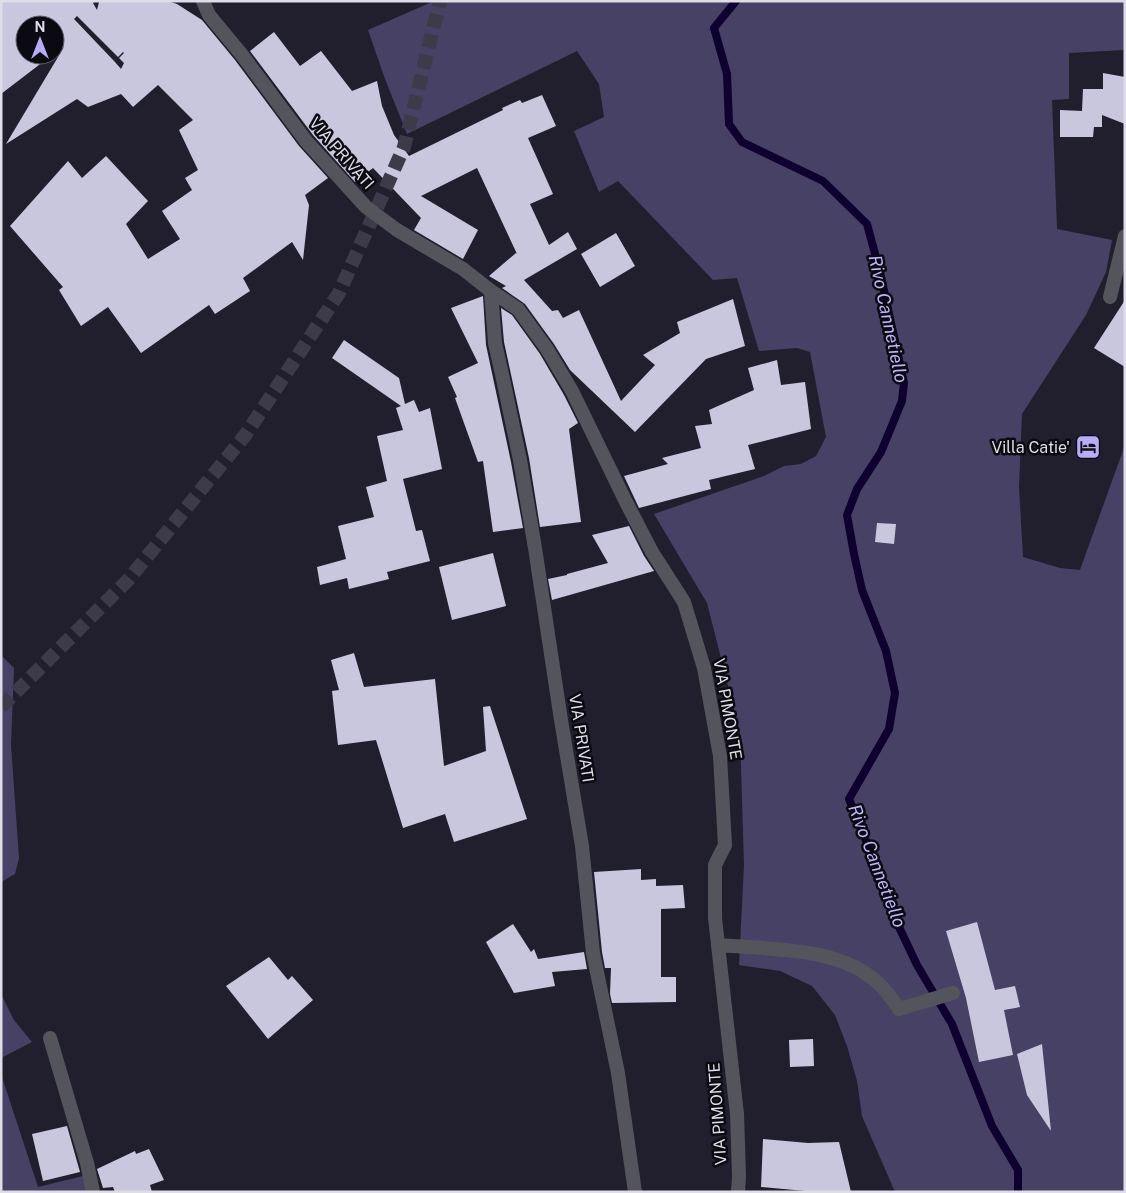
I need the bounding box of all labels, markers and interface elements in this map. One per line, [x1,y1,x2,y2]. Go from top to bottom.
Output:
north arrow [15,15,65,65]
text: N [35,19,45,35]
street label: VIA PRIVATI [305,114,378,193]
water label: Rivo Cannetiello [865,253,912,385]
hotel icon: Villa Catie' [1075,434,1101,460]
place label: Villa Catie' [992,438,1070,457]
street label: VIA PIMONTE [709,657,746,761]
street label: VIA PRIVATI [565,693,598,784]
water label: Rivo Cannetiello [844,801,911,931]
street label: VIA PIMONTE [704,1062,731,1166]

